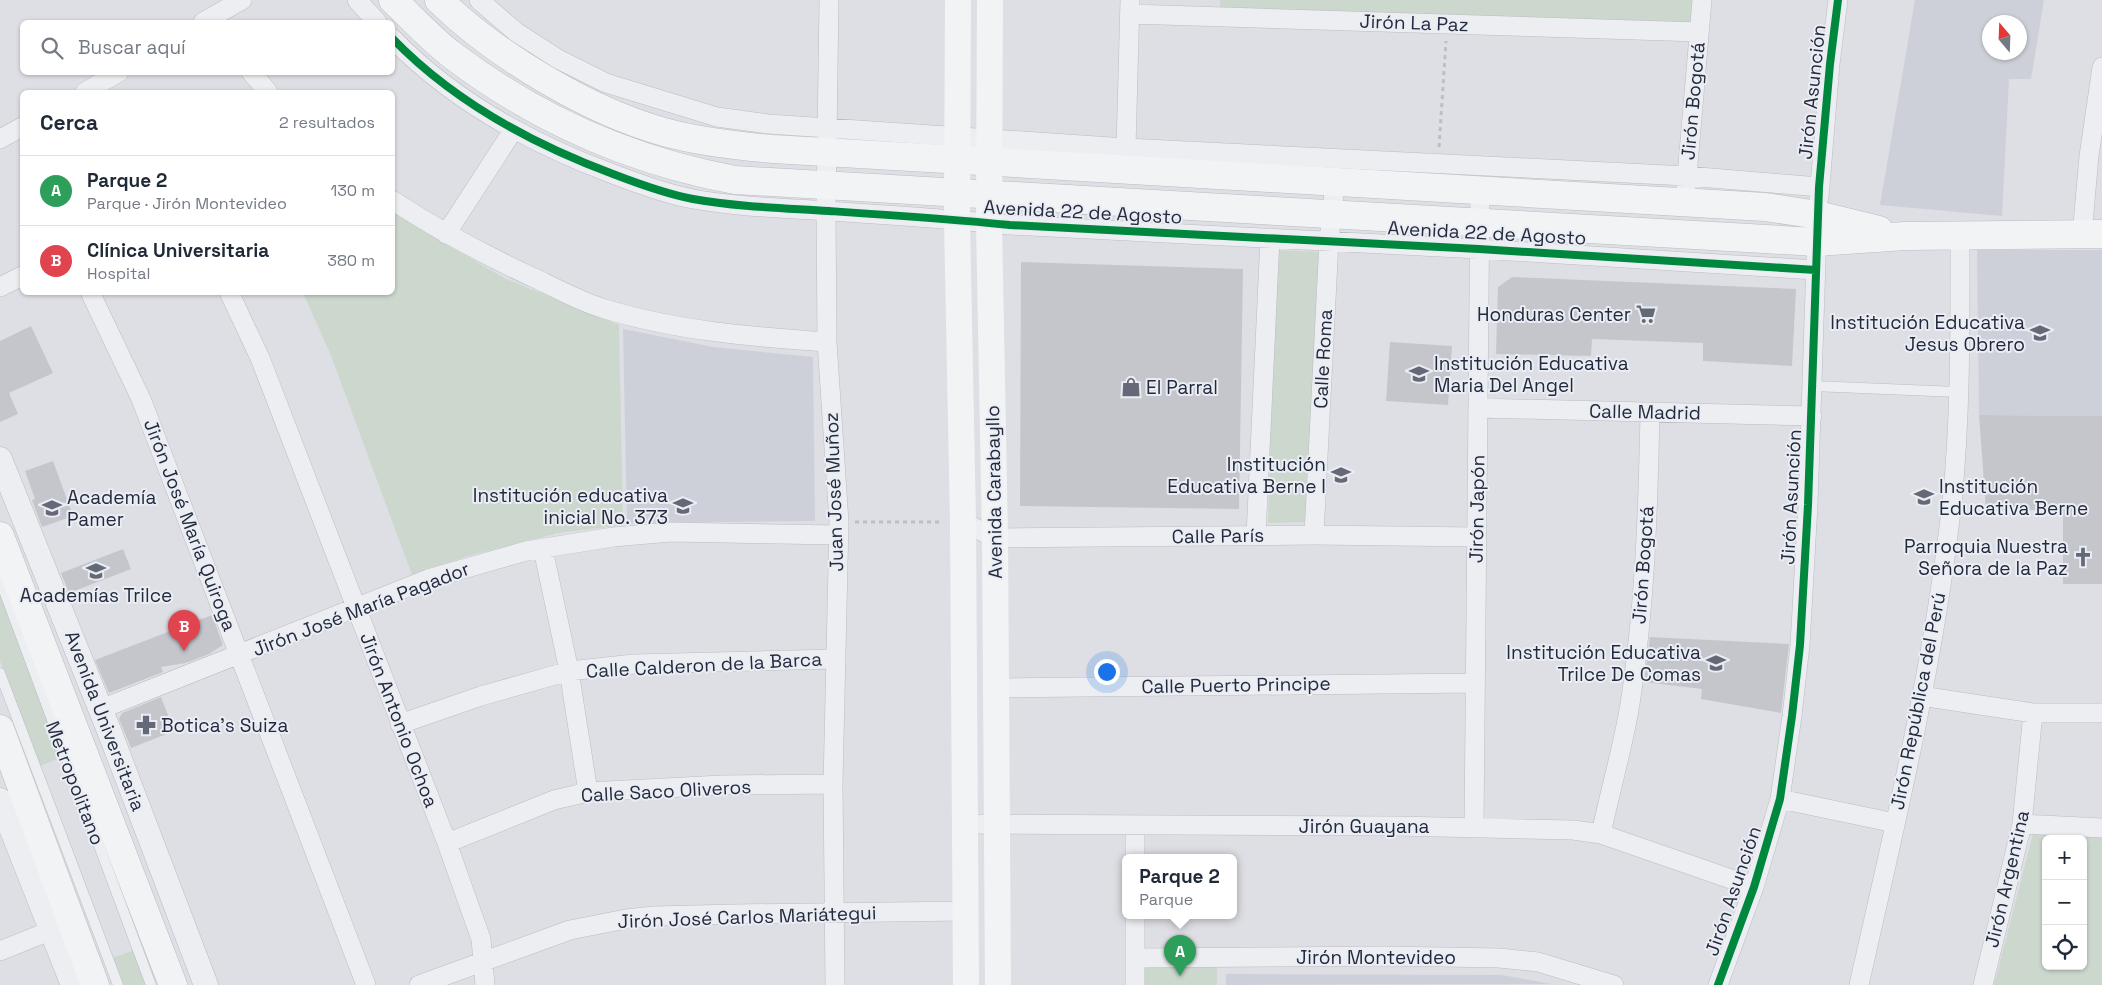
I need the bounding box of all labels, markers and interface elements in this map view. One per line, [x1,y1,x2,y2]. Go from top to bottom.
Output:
street label: Jirón La Paz [1359,9,1469,37]
north arrow [1982,15,2027,60]
search box [20,20,395,75]
street label: Jirón Asunción [1792,23,1832,161]
icon: search [38,34,66,62]
text: Buscar aquí [78,35,186,60]
street label: Jirón Bogotá [1675,41,1711,161]
text: Cerca [40,109,98,136]
text: 2 resultados [279,112,375,133]
text: Parque 2 [87,168,167,193]
text: A [51,180,61,201]
text: 130 m [331,180,375,201]
text: Parque · Jirón Montevideo [87,193,287,214]
street label: Avenida 22 de Agosto [983,194,1183,230]
street label: Avenida 22 de Agosto [1387,215,1587,251]
text: Clínica Universitaria [87,238,269,263]
text: B [51,250,61,271]
text: 380 m [327,250,375,271]
text: Hospital [87,263,150,284]
place label: Honduras Center [1477,302,1631,327]
supermarket icon: Honduras Center [1635,303,1657,325]
street label: Calle Roma [1308,309,1338,409]
place label: Institución Educativa Jesus Obrero [1830,310,2025,357]
school or university icon: Institución Educativa Jesus Obrero [2029,322,2051,344]
place label: Institución Educativa Maria Del Angel [1434,351,1629,398]
school or university icon: Institución Educativa Maria Del Angel [1408,363,1430,385]
place label: El Parral [1146,375,1218,400]
shop icon: El Parral [1120,376,1142,398]
street label: Calle Madrid [1589,399,1701,425]
street label: Avenida Carabayllo [980,405,1008,579]
street label: Juan José Muñoz [819,412,849,572]
street label: Jirón José María Quiroga [138,415,242,635]
street label: Jirón Asunción [1775,429,1807,565]
place label: Institución Educativa Berne I [1167,452,1326,499]
street label: Jirón Japón [1464,455,1490,563]
school or university icon: Institución Educativa Berne I [1330,464,1352,486]
place label: Institución Educativa Berne [1939,474,2088,521]
place label: Institución educativa inicial No. 373 [473,483,668,530]
place label: Academía Pamer [67,485,156,532]
school or university icon: Institución Educativa Berne [1913,486,1935,508]
school or university icon: Institución educativa inicial No. 373 [672,495,694,517]
school or university icon: Academía Pamer [41,497,63,519]
street label: Jirón Bogotá [1626,505,1660,625]
street label: Calle París [1172,523,1264,549]
place label: Parroquia Nuestra Señora de la Paz [1904,534,2068,581]
church icon: Parroquia Nuestra Señora de la Paz [2072,546,2094,568]
street label: Jirón José María Pagador [249,556,473,662]
school or university icon: Academías Trilce [85,560,107,582]
place label: Academías Trilce [20,583,172,608]
street label: Jirón República del Perú [1885,590,1951,812]
pin: B [168,610,200,651]
street label: Avenida Universitaria [59,627,151,815]
street label: Jirón Antonio Ochoa [354,629,444,811]
place label: Institución Educativa Trilce De Comas [1506,640,1701,687]
street label: Calle Calderon de la Barca [585,646,823,684]
school or university icon: Institución Educativa Trilce De Comas [1705,652,1727,674]
your location [1094,659,1120,685]
street label: Calle Puerto Principe [1141,671,1331,699]
place label: Botica's Suiza [161,713,288,738]
pharmacy icon: Botica's Suiza [135,714,157,736]
street label: Metropolitano [40,717,110,849]
street label: Calle Saco Oliveros [580,774,752,808]
street label: Jirón Argentina [1979,808,2035,950]
street label: Jirón Guayana [1298,814,1430,839]
street label: Jirón Asunción [1699,823,1767,959]
map controls [2042,835,2087,970]
button: + [2042,835,2087,880]
popup [1122,854,1237,919]
text: Parque 2 [1139,864,1220,889]
button: − [2042,880,2087,925]
text: Parque [1139,889,1193,910]
street label: Jirón José Carlos Mariátegui [617,900,877,934]
button: locate [2042,925,2087,970]
pin: A [1164,935,1196,976]
street label: Jirón Montevideo [1296,945,1456,970]

